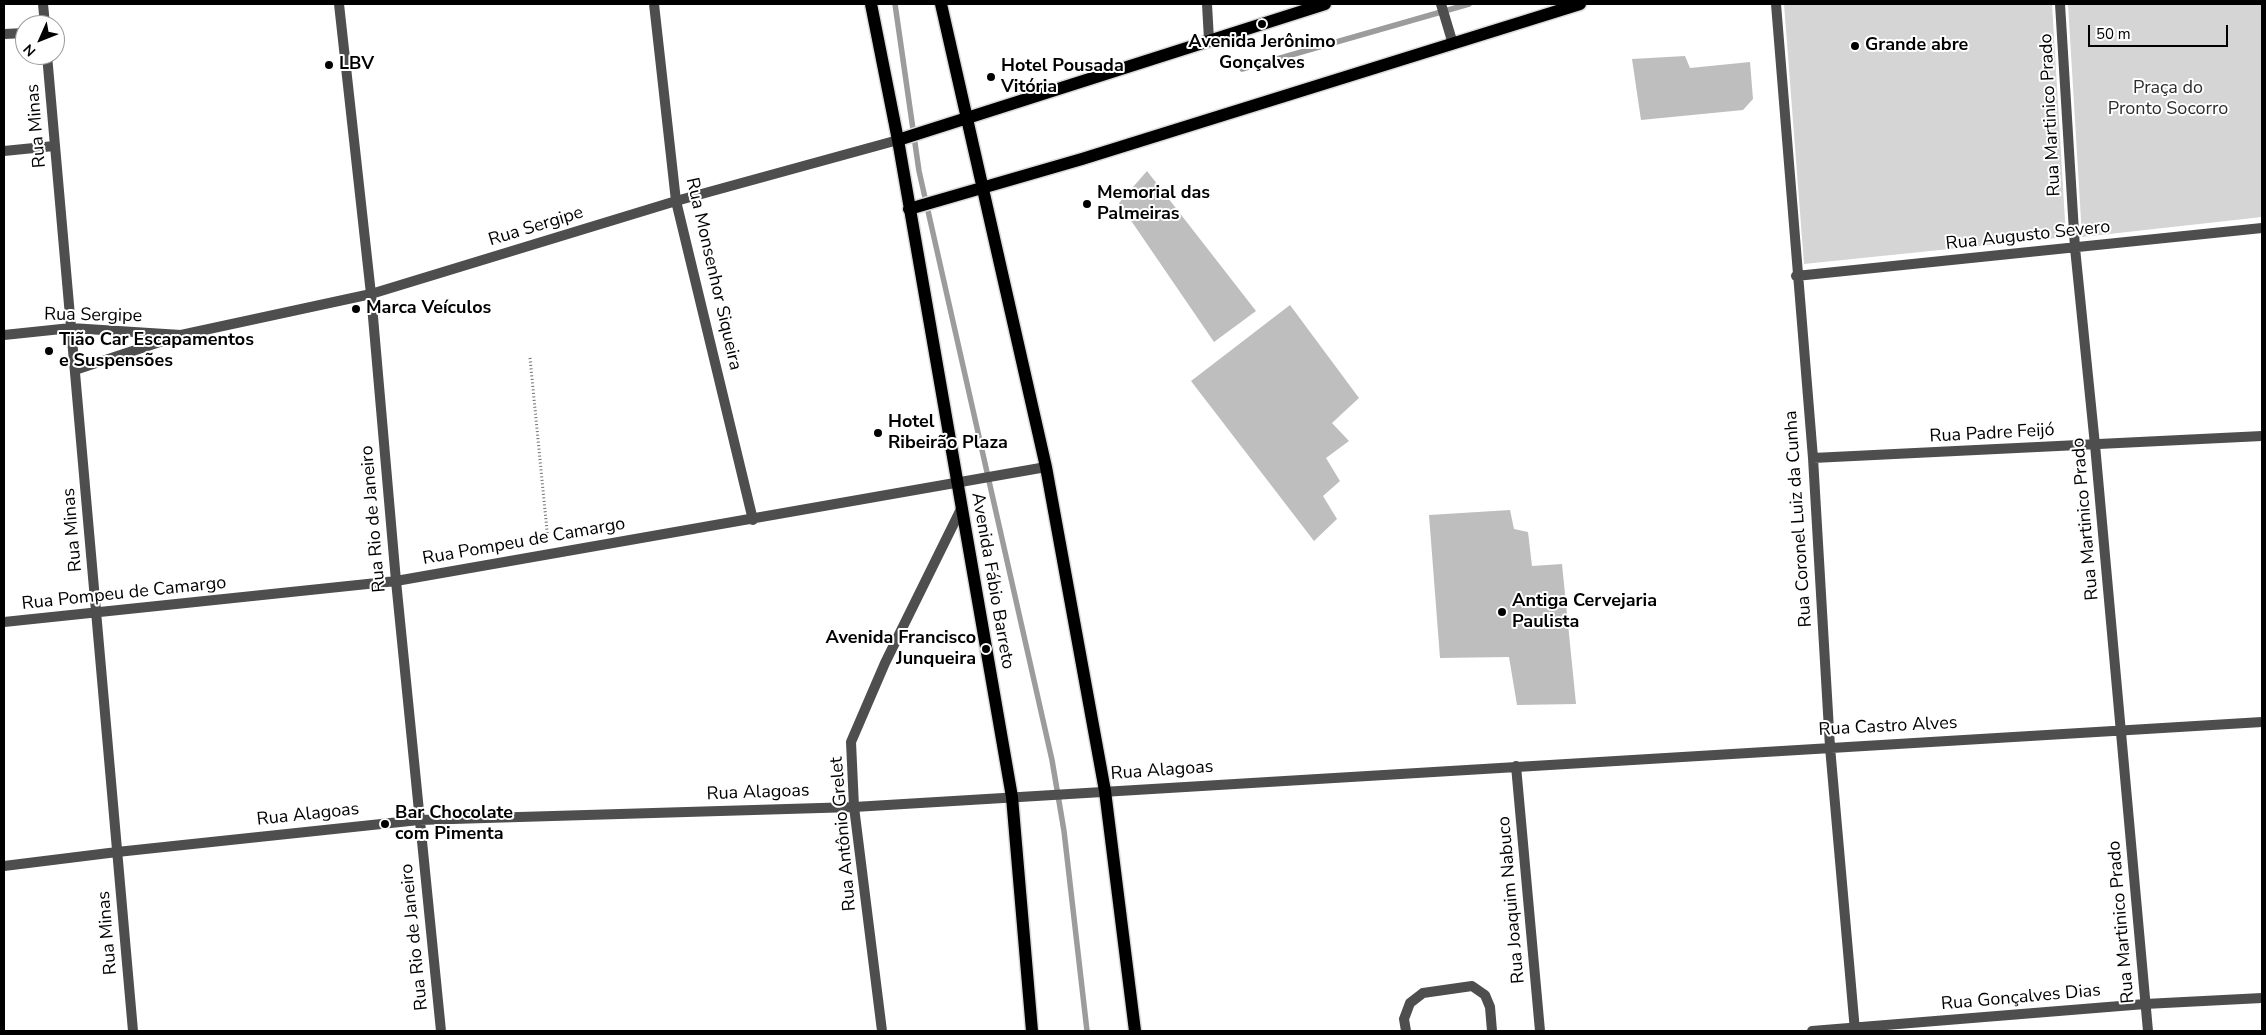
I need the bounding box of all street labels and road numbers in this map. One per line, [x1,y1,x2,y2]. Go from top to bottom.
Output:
street label: Rua Martinico Prado [2036,33,2066,197]
street label: Rua Minas [23,83,51,169]
street label: Rua Monsenhor Siqueira [680,176,746,372]
street label: Rua Sergipe [486,202,586,252]
street label: Rua Augusto Severo [1945,217,2111,255]
street label: Rua Sergipe [44,304,142,328]
street label: Rua Coronel Luiz da Cunha [1781,410,1817,628]
street label: Rua Padre Feijó [1929,420,2055,448]
street label: Rua Martinico Prado [2068,437,2104,601]
street label: Rua Rio de Janeiro [357,445,391,593]
street label: Rua Minas [59,487,87,573]
street label: Avenida Fábio Barreto [966,491,1018,671]
street label: Rua Pompeu de Camargo [421,514,627,570]
street label: Rua Pompeu de Camargo [21,573,227,615]
street label: Rua Castro Alves [1818,713,1958,741]
street label: Rua Antônio Grelet [826,756,862,912]
street label: Rua Alagoas [1110,757,1214,785]
street label: Rua Alagoas [706,780,810,806]
street label: Rua Alagoas [256,799,360,831]
street label: Rua Joaquim Nabuco [1494,815,1530,985]
street label: Rua Martinico Prado [2104,840,2140,1004]
street label: Rua Rio de Janeiro [397,863,433,1011]
street label: Rua Minas [94,890,122,976]
street label: Rua Gonçalves Dias [1940,980,2102,1016]

